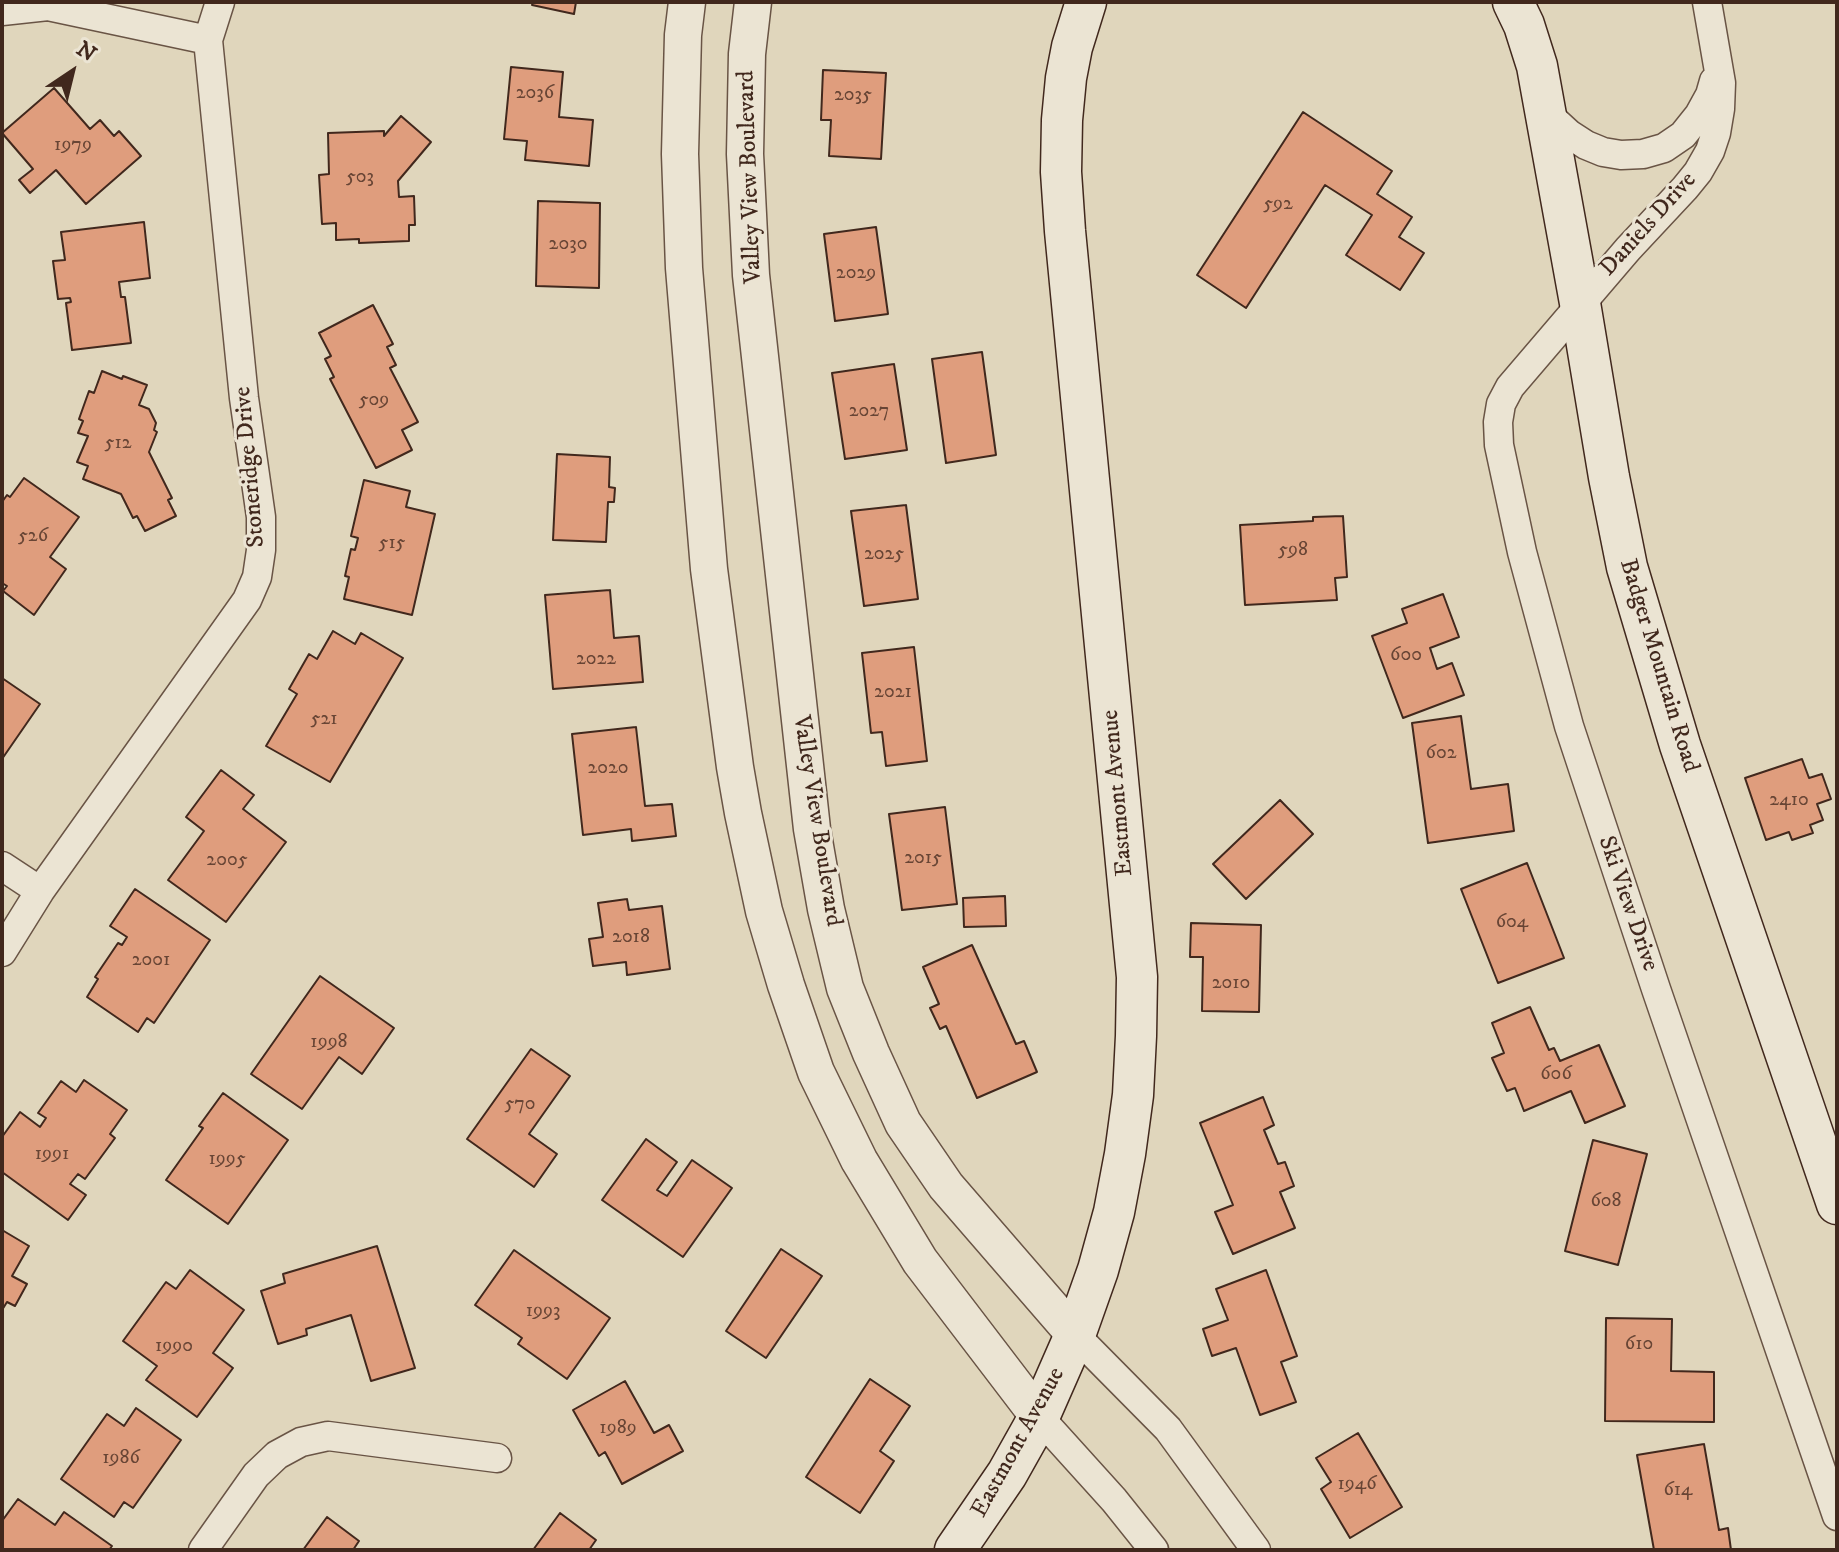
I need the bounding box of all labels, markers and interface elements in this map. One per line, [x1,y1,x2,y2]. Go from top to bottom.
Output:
north arrow [32,32,112,112]
text: N [71,36,101,68]
street label: Valley View Boulevard [733,70,769,284]
house number: 2036 [516,82,554,106]
house number: 2035 [834,84,872,108]
house number: 1979 [54,134,92,158]
house number: 503 [346,166,374,190]
street label: Daniels Drive [1595,167,1703,283]
house number: 592 [1263,193,1293,217]
house number: 2030 [549,233,587,257]
house number: 2029 [836,262,876,286]
street label: Stoneridge Drive [230,385,272,549]
house number: 509 [359,389,389,413]
house number: 2027 [849,400,889,424]
house number: 512 [104,432,132,456]
house number: 526 [18,525,48,549]
house number: 515 [378,532,406,556]
house number: 598 [1278,539,1308,563]
house number: 2025 [864,543,904,567]
street label: Badger Mountain Road [1612,556,1704,776]
house number: 600 [1390,644,1422,668]
house number: 2022 [576,648,616,672]
house number: 2021 [874,681,912,705]
house number: 521 [310,708,338,732]
street label: Eastmont Avenue [1097,709,1141,877]
street label: Valley View Boulevard [785,713,847,929]
house number: 602 [1426,742,1456,766]
house number: 2020 [587,757,629,781]
house number: 2410 [1769,789,1809,813]
street label: Ski View Drive [1590,833,1664,975]
house number: 2015 [904,847,942,871]
house number: 2005 [206,849,248,873]
house number: 604 [1496,911,1528,935]
house number: 2018 [612,926,650,950]
house number: 2001 [132,949,170,973]
house number: 2010 [1212,972,1250,996]
house number: 1998 [310,1031,348,1055]
house number: 606 [1540,1063,1572,1087]
house number: 570 [504,1093,536,1117]
house number: 1991 [35,1143,69,1167]
house number: 1995 [208,1148,246,1172]
house number: 608 [1590,1190,1622,1214]
house number: 1993 [526,1300,560,1324]
house number: 610 [1625,1333,1653,1357]
house number: 1990 [155,1335,193,1359]
street label: Eastmont Avenue [966,1363,1072,1523]
house number: 1989 [599,1417,637,1441]
house number: 1986 [102,1447,140,1471]
house number: 1946 [1337,1473,1377,1497]
house number: 614 [1663,1479,1693,1503]

